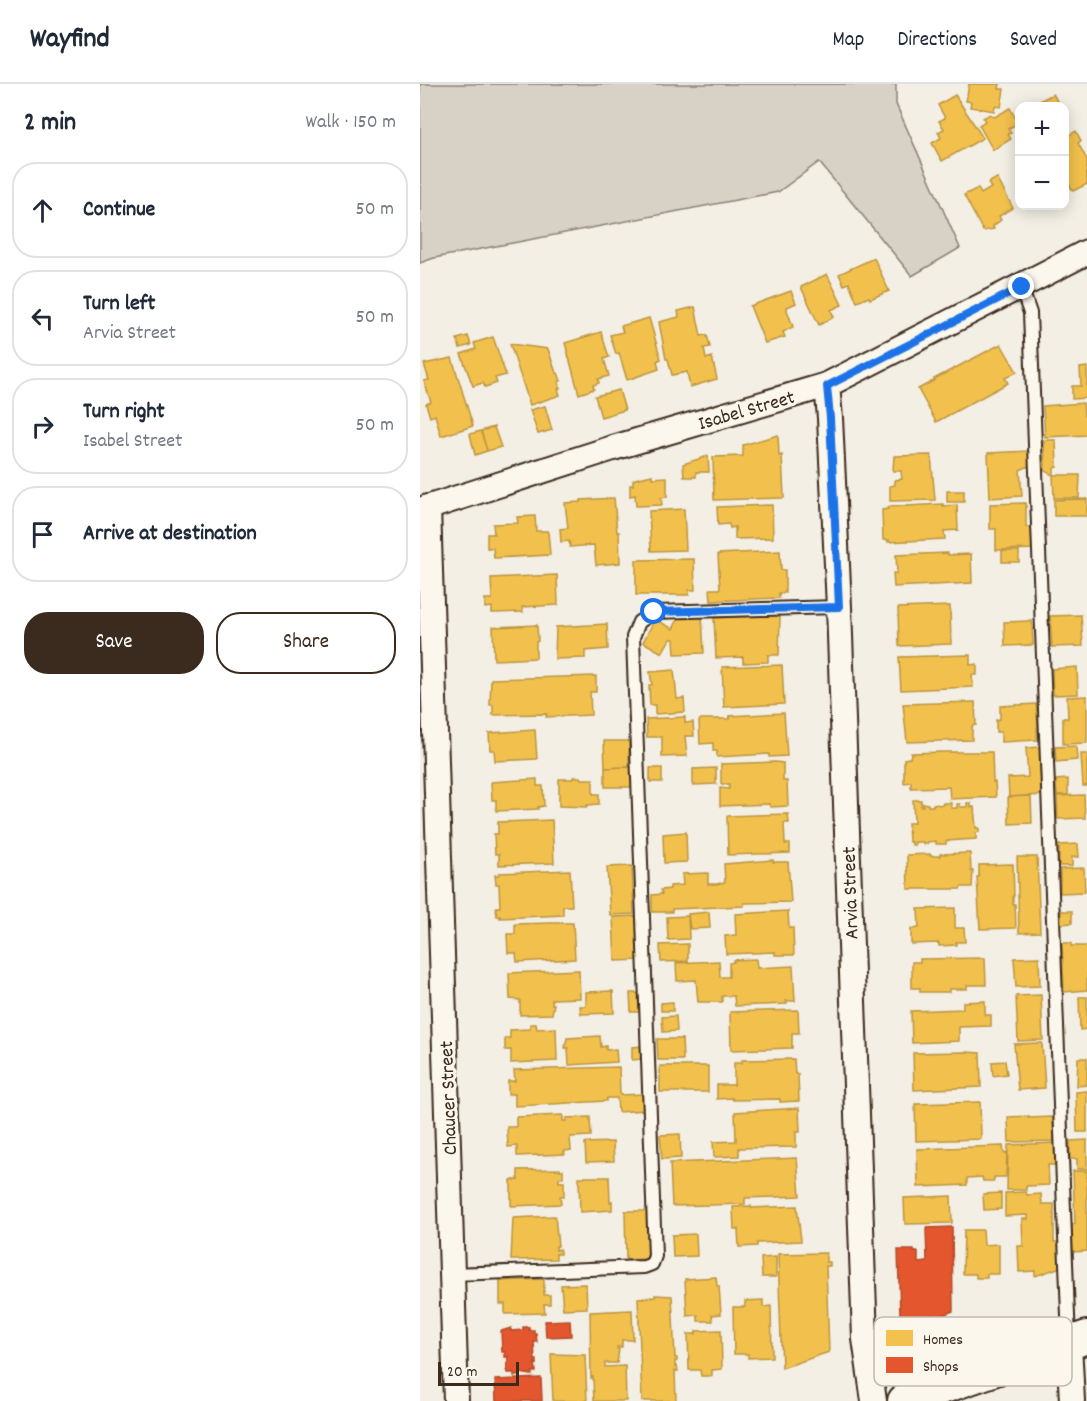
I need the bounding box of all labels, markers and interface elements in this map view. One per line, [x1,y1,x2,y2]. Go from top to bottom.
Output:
text: Wayfind [30,21,110,61]
text: Map [833,26,864,56]
text: Directions [897,26,977,56]
text: Saved [1010,26,1057,56]
map controls [1015,102,1069,210]
button: + [1015,102,1069,156]
text: 2 min [24,105,76,142]
text: Walk · 150 m [306,109,396,137]
button: − [1015,156,1069,210]
icon: ahead [26,194,59,227]
text: Continue [83,195,155,226]
text: 50 m [356,196,394,224]
route end [1008,273,1034,299]
text: Turn left [83,289,155,320]
icon: left [26,302,59,335]
text: 50 m [356,304,394,332]
text: Arvia Street [83,320,176,348]
street label: Isabel Street [695,385,798,439]
text: Turn right [83,397,165,428]
icon: right [26,410,59,443]
text: 50 m [356,412,394,440]
text: Isabel Street [83,428,182,456]
icon: arrive [26,518,59,551]
text: Arrive at destination [83,519,257,550]
route start [640,598,666,624]
button: Save [24,612,204,674]
button: Share [216,612,396,674]
street label: Arvia Street [836,846,868,940]
street label: Chaucer Street [434,1040,466,1156]
legend [874,1317,1072,1386]
text: Homes [923,1329,963,1352]
text: Shops [923,1356,959,1379]
scale bar [438,1359,519,1386]
text: 20 m [447,1361,477,1384]

